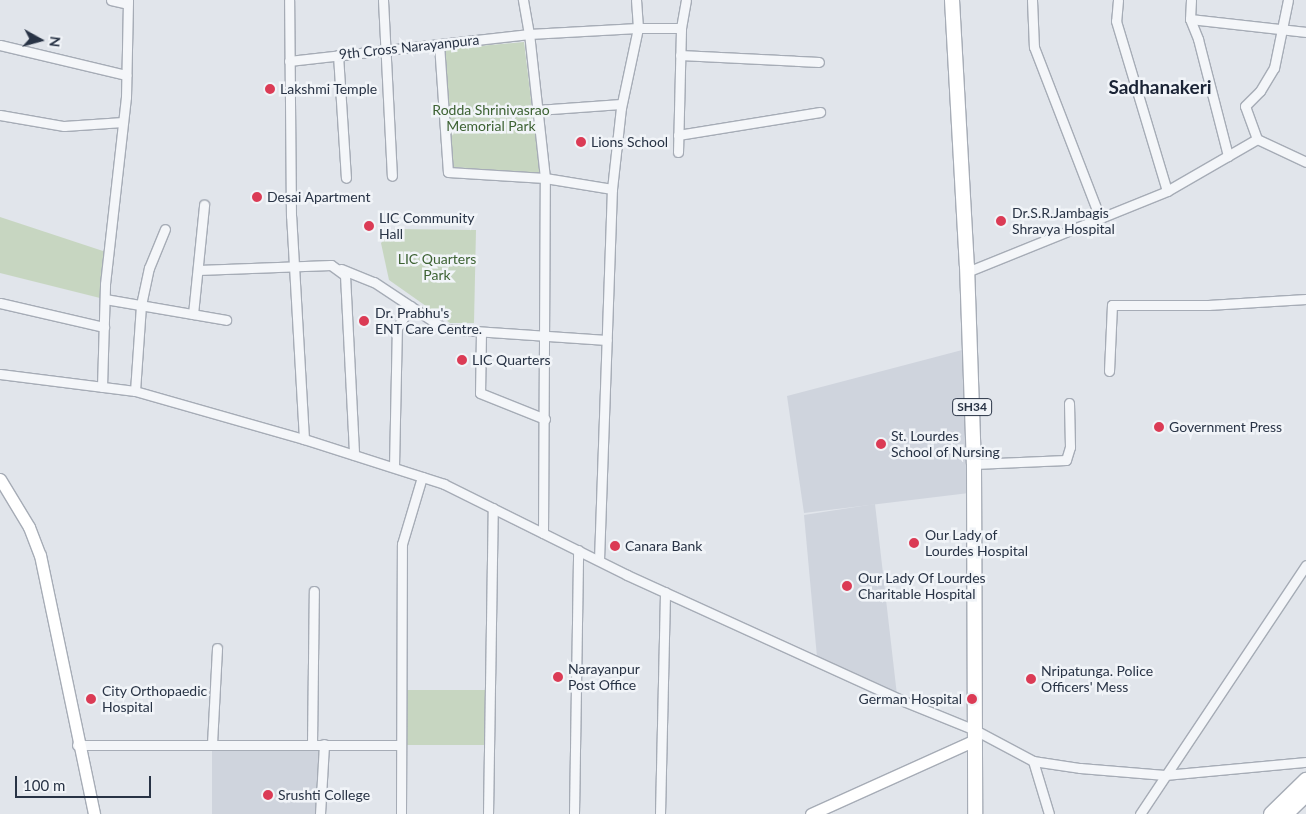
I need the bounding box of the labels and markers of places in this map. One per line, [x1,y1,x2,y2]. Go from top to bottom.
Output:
place label: Lakshmi Temple [280,81,378,97]
marker: Lakshmi Temple [264,83,276,95]
place label: Lions School [591,134,668,150]
marker: Lions School [575,136,587,148]
place label: Desai Apartment [267,189,371,205]
marker: Desai Apartment [251,191,263,203]
place label: Dr.S.R.Jambagis Shravya Hospital [1012,205,1115,238]
place label: LIC Community Hall [379,210,474,242]
marker: Dr.S.R.Jambagis Shravya Hospital [994,214,1008,228]
marker: LIC Community Hall [363,220,375,232]
place label: Dr. Prabhu's ENT Care Centre. [375,305,483,338]
marker: Dr. Prabhu's ENT Care Centre. [357,314,371,328]
place label: LIC Quarters [472,352,550,368]
marker: LIC Quarters [456,354,468,366]
place label: Government Press [1169,419,1282,435]
marker: Government Press [1153,421,1165,433]
place label: St. Lourdes School of Nursing [891,428,1000,461]
marker: St. Lourdes School of Nursing [875,438,887,450]
place label: Our Lady of Lourdes Hospital [925,527,1028,560]
marker: Our Lady of Lourdes Hospital [907,536,921,550]
place label: Canara Bank [625,538,702,554]
marker: Canara Bank [609,540,621,552]
place label: Our Lady Of Lourdes Charitable Hospital [858,570,987,602]
marker: Our Lady Of Lourdes Charitable Hospital [840,579,854,593]
place label: Narayanpur Post Office [568,661,640,694]
place label: Nripatunga. Police Officers' Mess [1041,663,1153,696]
marker: Narayanpur Post Office [552,671,564,683]
marker: Nripatunga. Police Officers' Mess [1025,673,1037,685]
place label: City Orthopaedic Hospital [102,683,208,716]
place label: German Hospital [859,691,962,707]
marker: City Orthopaedic Hospital [84,692,98,706]
marker: German Hospital [966,693,978,705]
place label: Srushti College [278,787,370,803]
marker: Srushti College [262,789,274,801]

